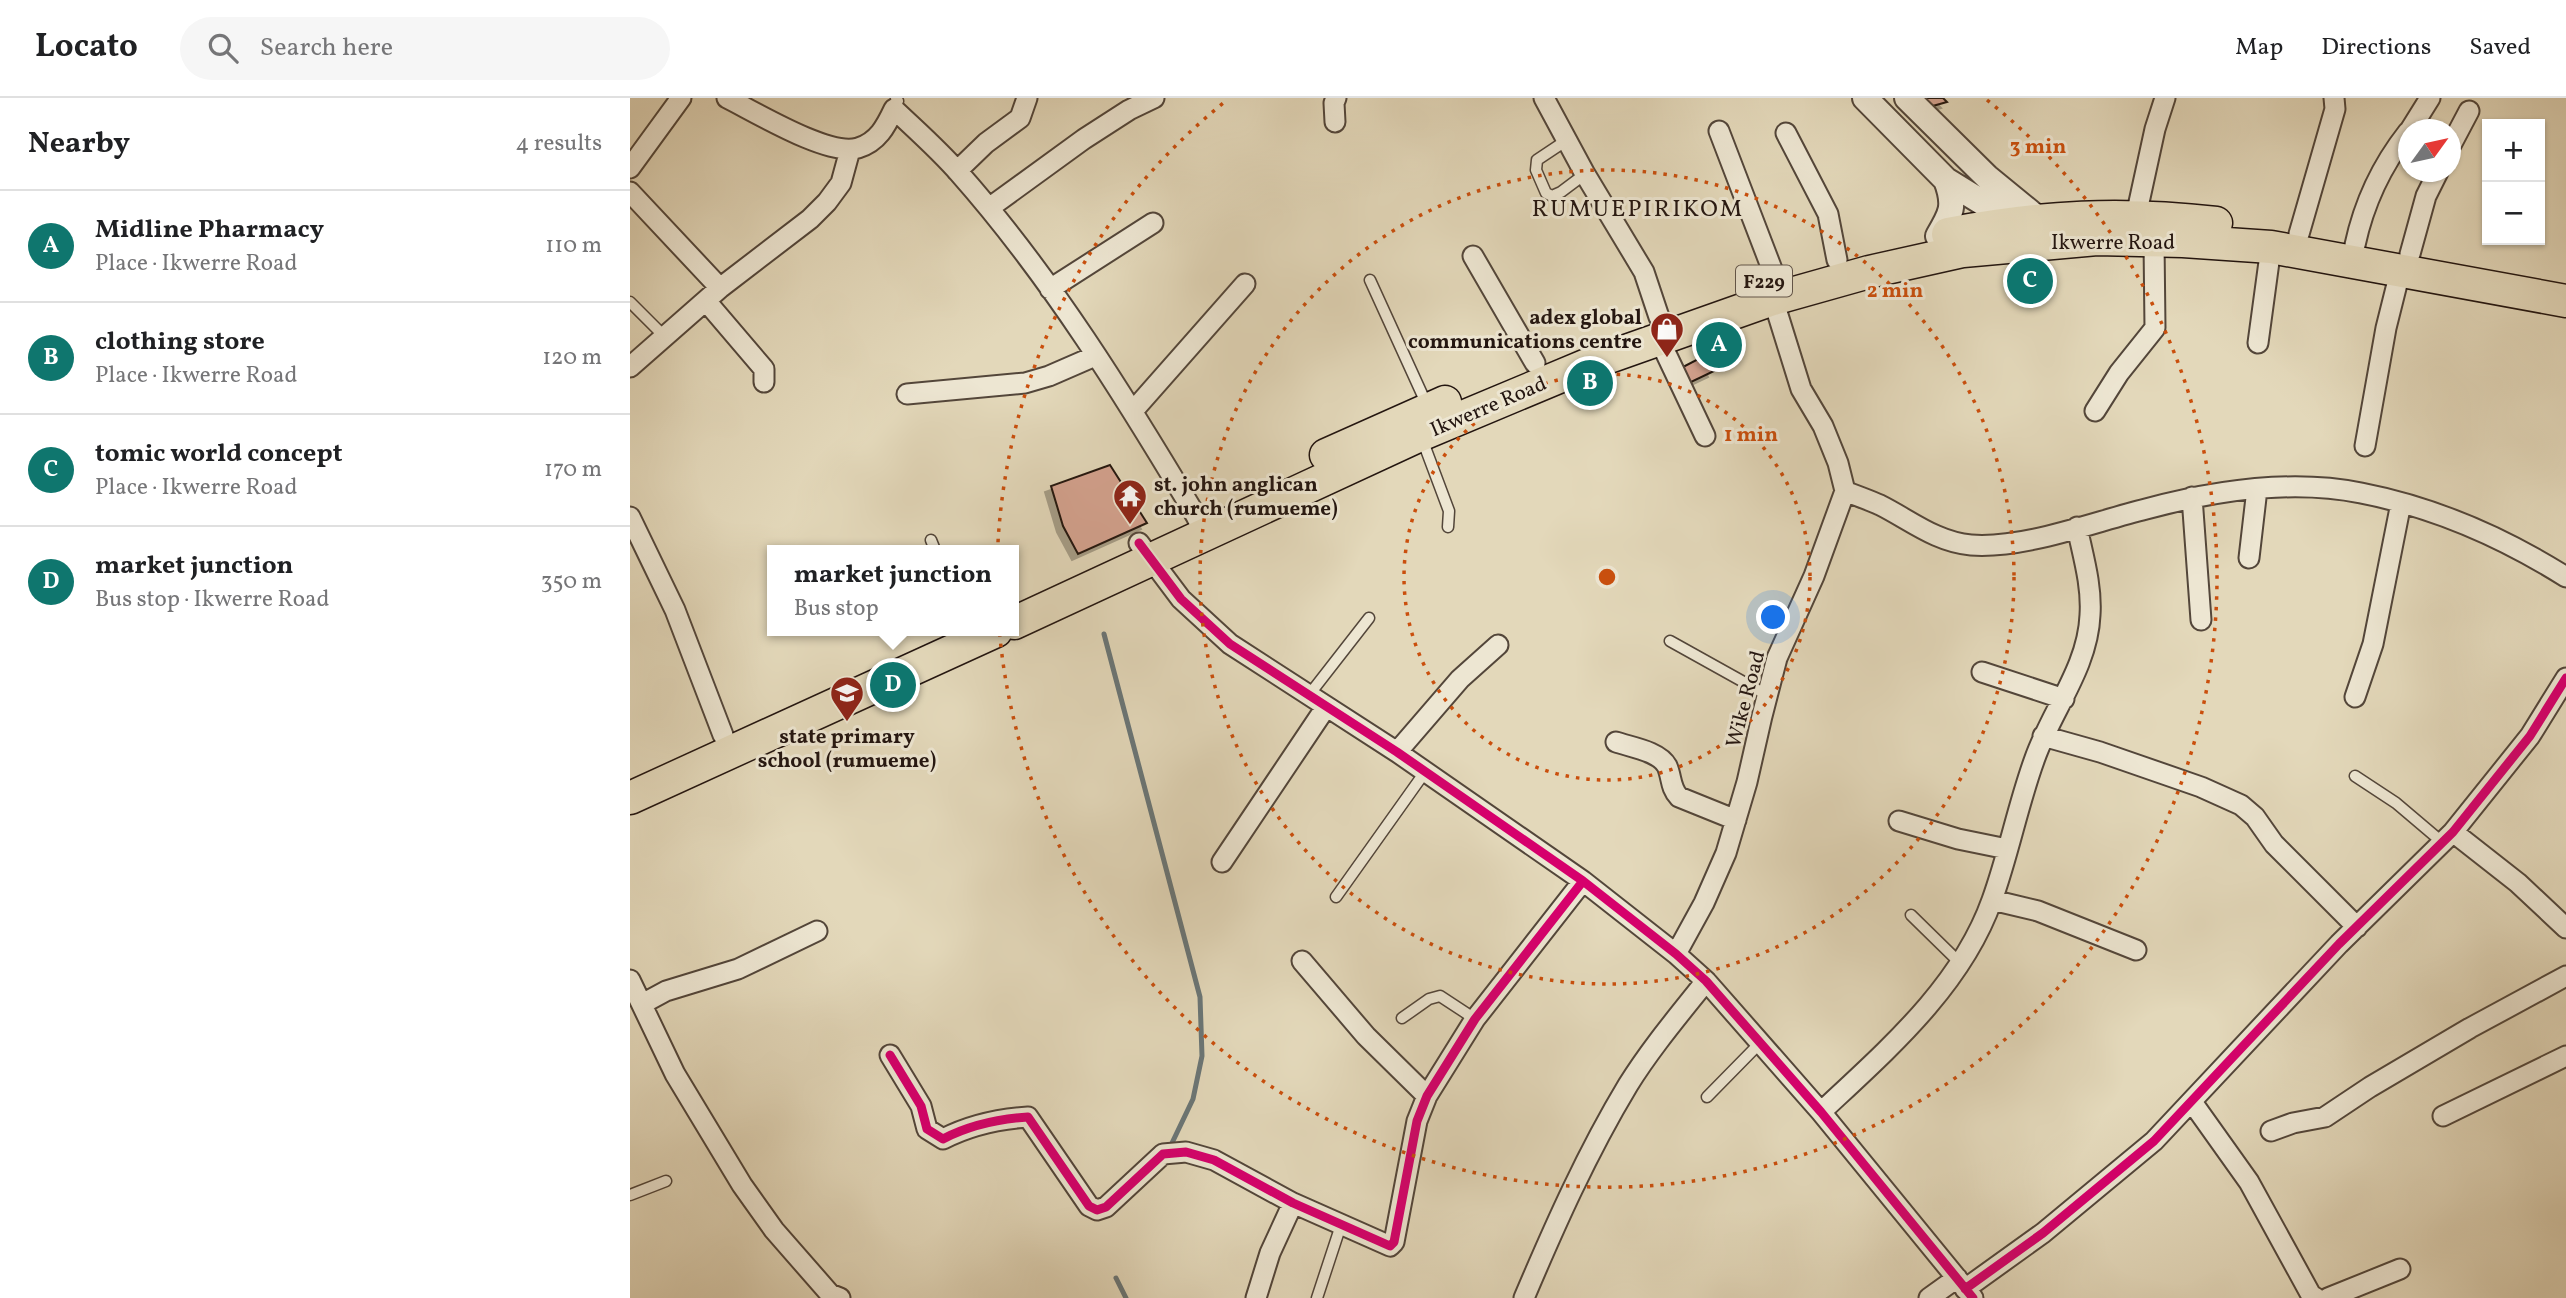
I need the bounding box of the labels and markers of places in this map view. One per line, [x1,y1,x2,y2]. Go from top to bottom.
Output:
pin: C [2007,255,2053,307]
place label: adex global communications centre [1408,304,1642,357]
shop icon: adex global communications centre [1648,310,1686,359]
pin: A [1696,319,1742,371]
pin: B [1567,357,1613,409]
place label: st. john anglican church (rumueme) [1154,471,1338,524]
temple icon: st. john anglican church (rumueme) [1111,477,1149,526]
centre of rings [1595,565,1619,589]
pin: D [870,659,916,711]
school or university icon: state primary school (rumueme) [828,674,866,723]
place label: state primary school (rumueme) [758,723,936,776]

